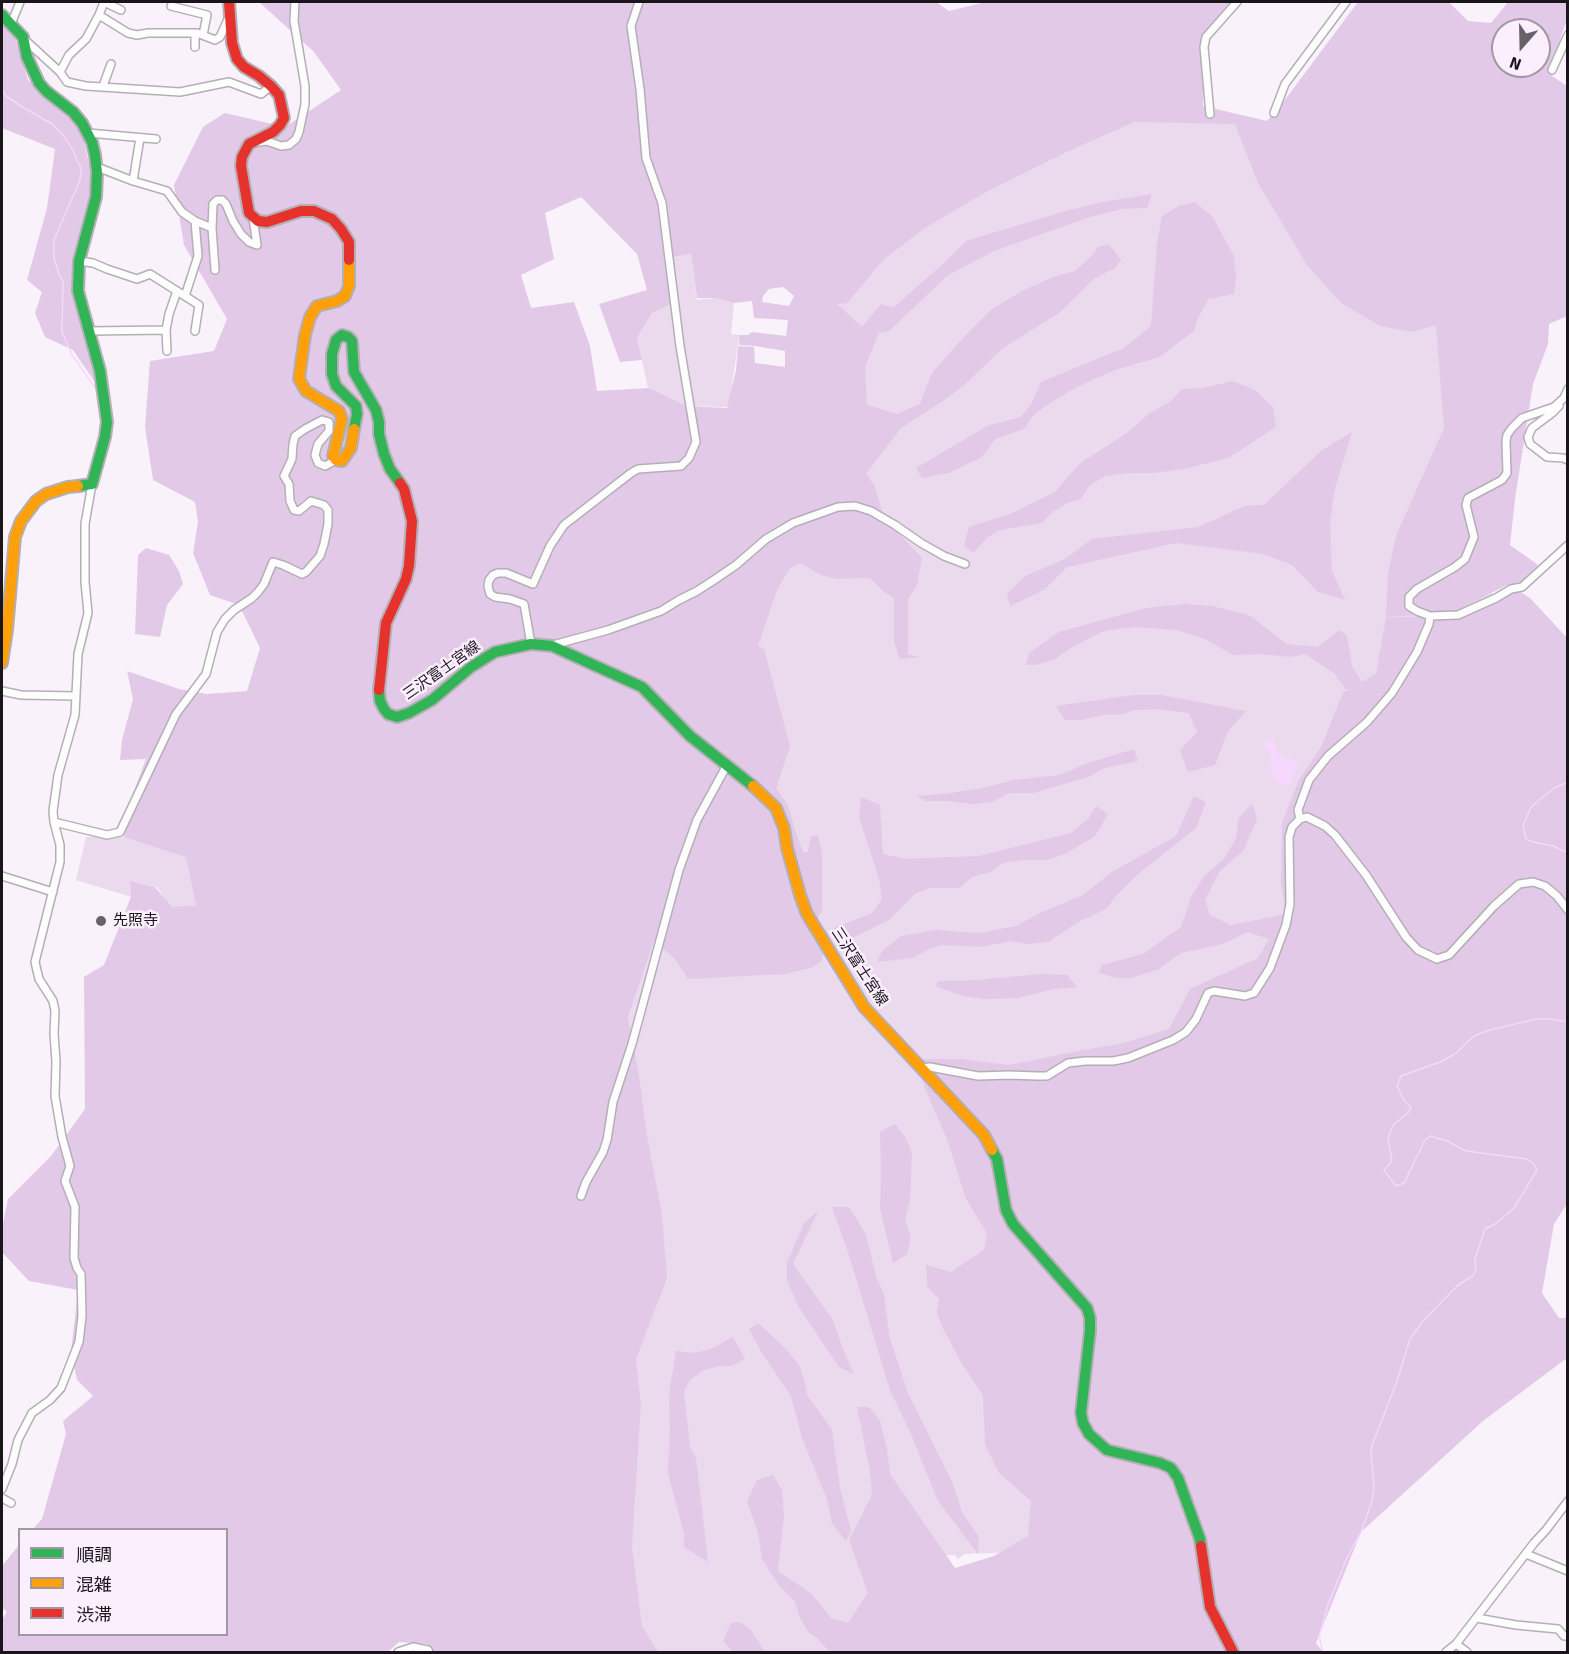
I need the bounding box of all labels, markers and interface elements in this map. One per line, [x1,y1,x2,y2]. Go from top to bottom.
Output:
north arrow [1491,18,1551,78]
text: N [1507,52,1524,74]
street label: 三沢富士宮線 [400,638,484,704]
place label: 先照寺 [113,912,158,930]
marker: 先照寺 [94,914,108,928]
street label: 三沢富士宮線 [827,924,891,1010]
legend [18,1528,228,1636]
text: 順調 [76,1544,112,1566]
text: 混雑 [76,1574,112,1596]
text: 渋滞 [76,1604,112,1626]

